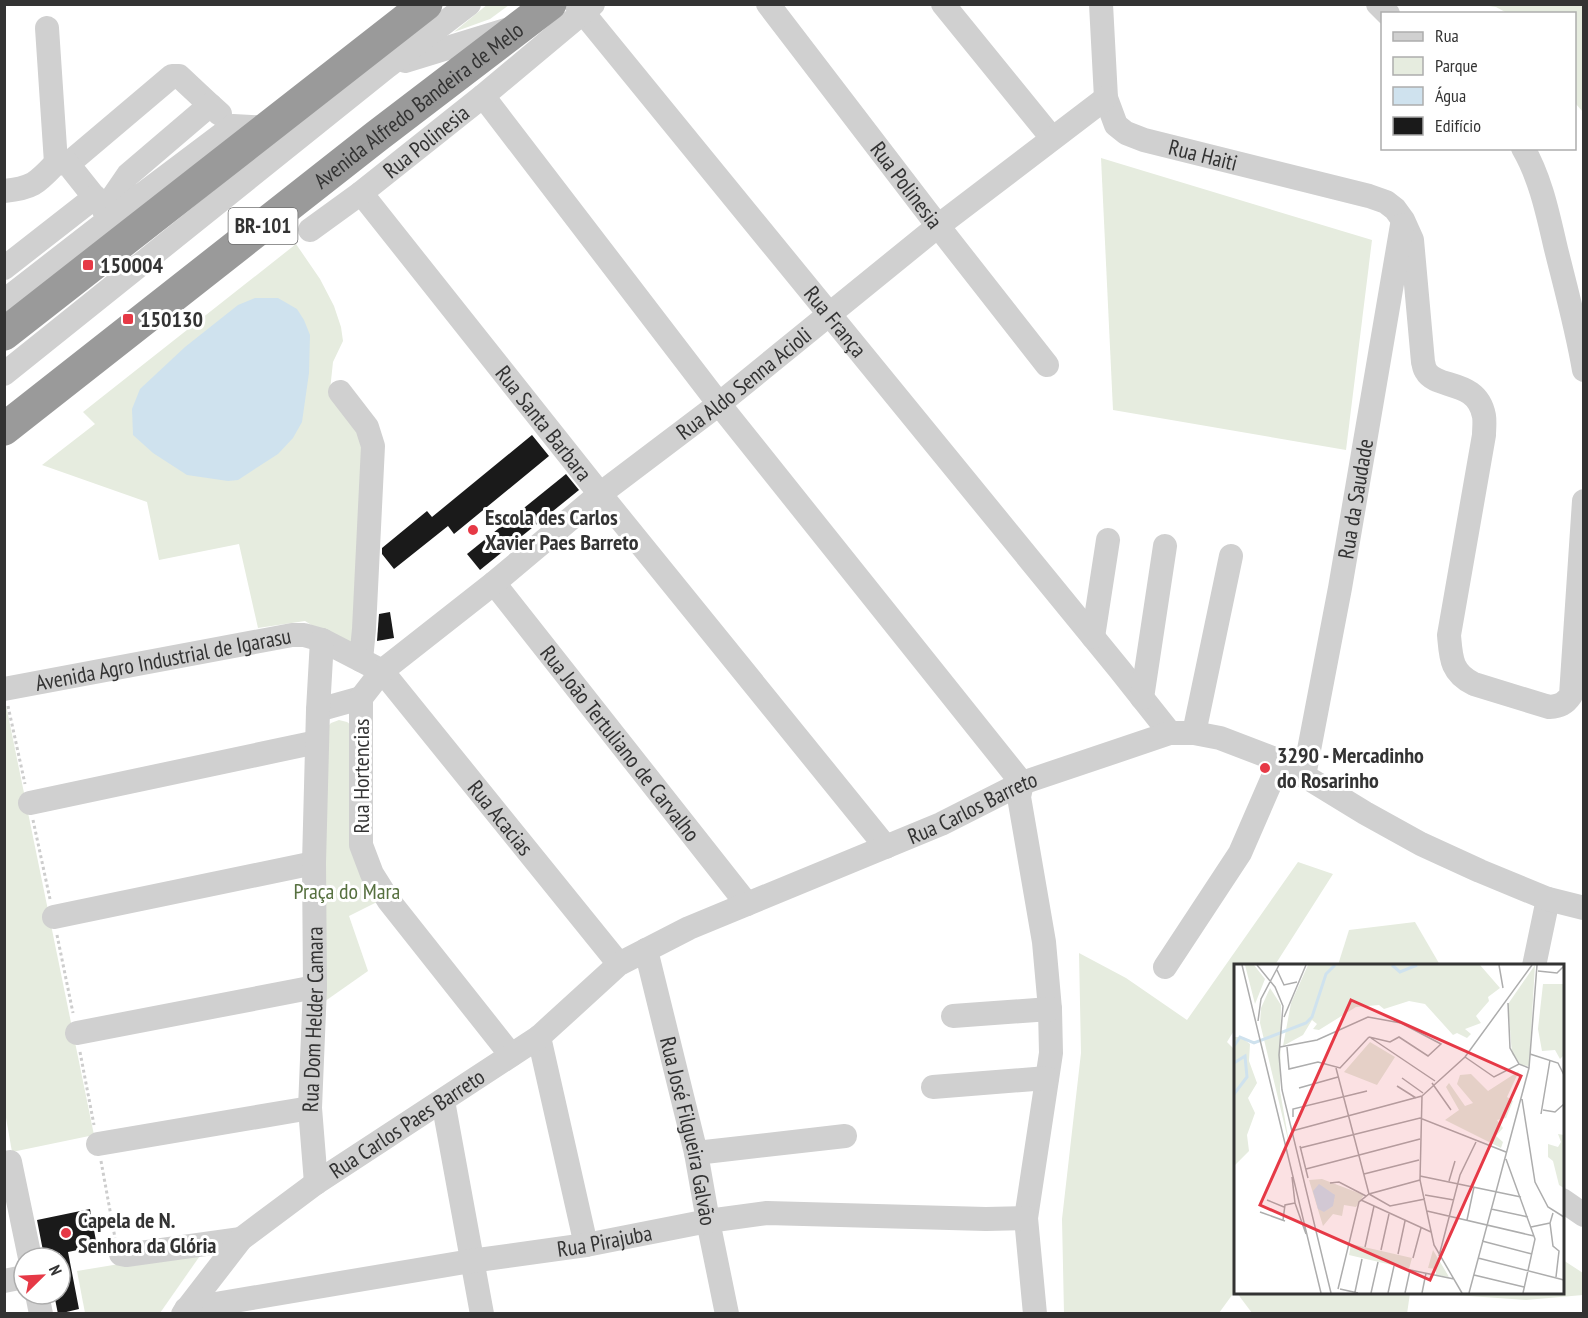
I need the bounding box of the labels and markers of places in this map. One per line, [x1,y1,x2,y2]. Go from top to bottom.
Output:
place label: 150004 [100,251,164,279]
marker: 150004 [81,258,95,272]
place label: 150130 [140,305,203,333]
marker: 150130 [121,312,135,326]
place label: Escola des Carlos Xavier Paes Barreto [485,503,639,556]
marker: Escola des Carlos Xavier Paes Barreto [466,523,480,537]
place label: 3290 - Mercadinho do Rosarinho [1277,741,1424,794]
marker: 3290 - Mercadinho do Rosarinho [1258,761,1272,775]
place label: Capela de N. Senhora da Glória [78,1206,216,1259]
marker: Capela de N. Senhora da Glória [59,1226,73,1240]

